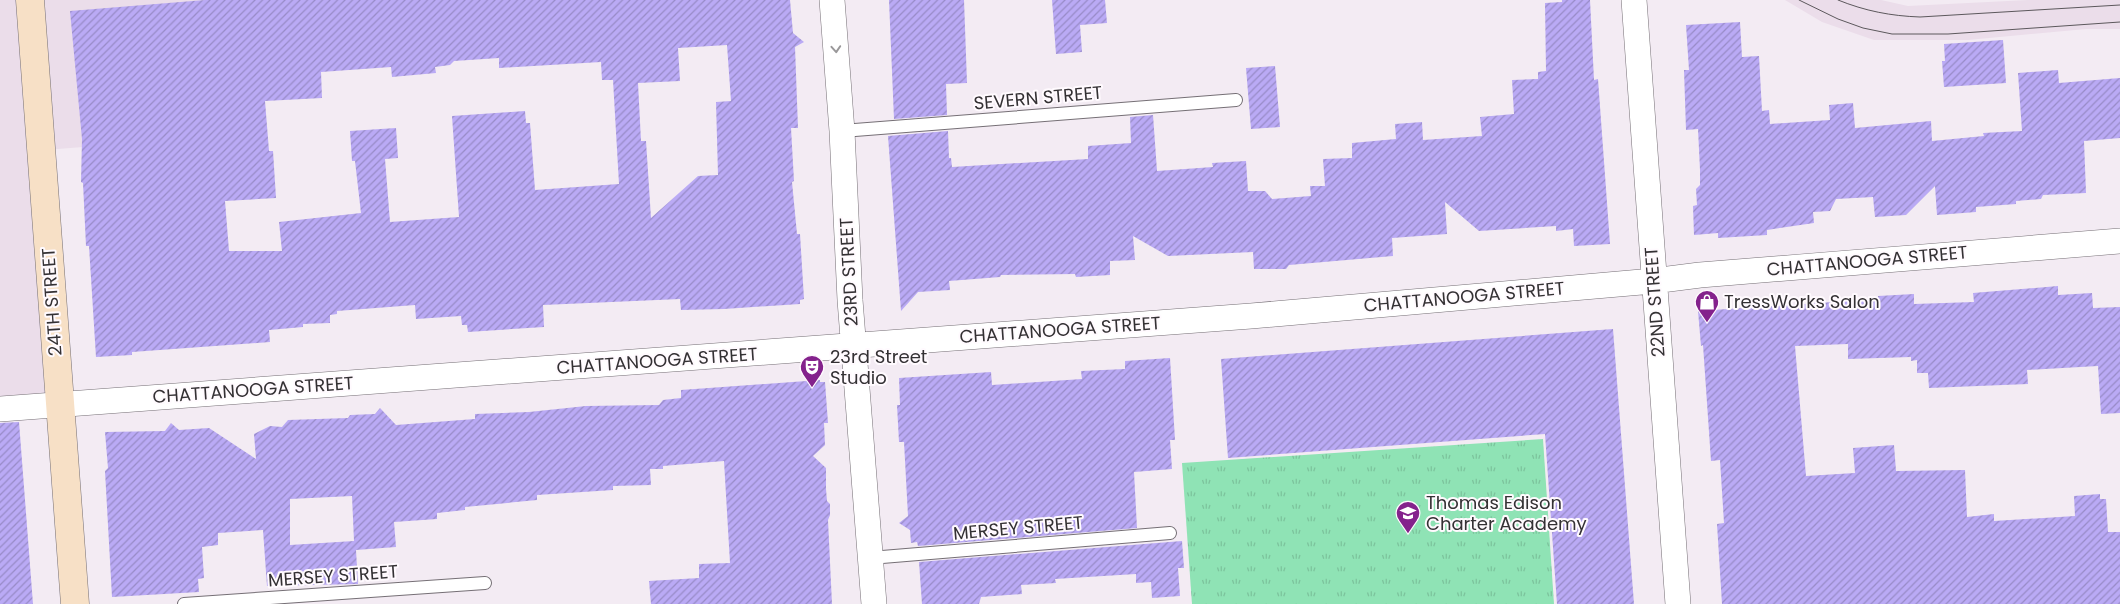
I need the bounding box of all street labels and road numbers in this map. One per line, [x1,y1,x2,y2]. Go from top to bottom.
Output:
street label: SEVERN STREET [973,79,1104,116]
street label: 23RD STREET [833,217,864,327]
street label: CHATTANOOGA STREET [1766,239,1969,282]
street label: 22ND STREET [1638,246,1671,358]
street label: 24TH STREET [35,247,68,357]
street label: CHATTANOOGA STREET [1363,275,1566,318]
street label: CHATTANOOGA STREET [959,310,1162,349]
street label: CHATTANOOGA STREET [556,341,759,380]
street label: CHATTANOOGA STREET [152,370,355,409]
street label: MERSEY STREET [952,509,1084,546]
street label: MERSEY STREET [267,558,399,593]

